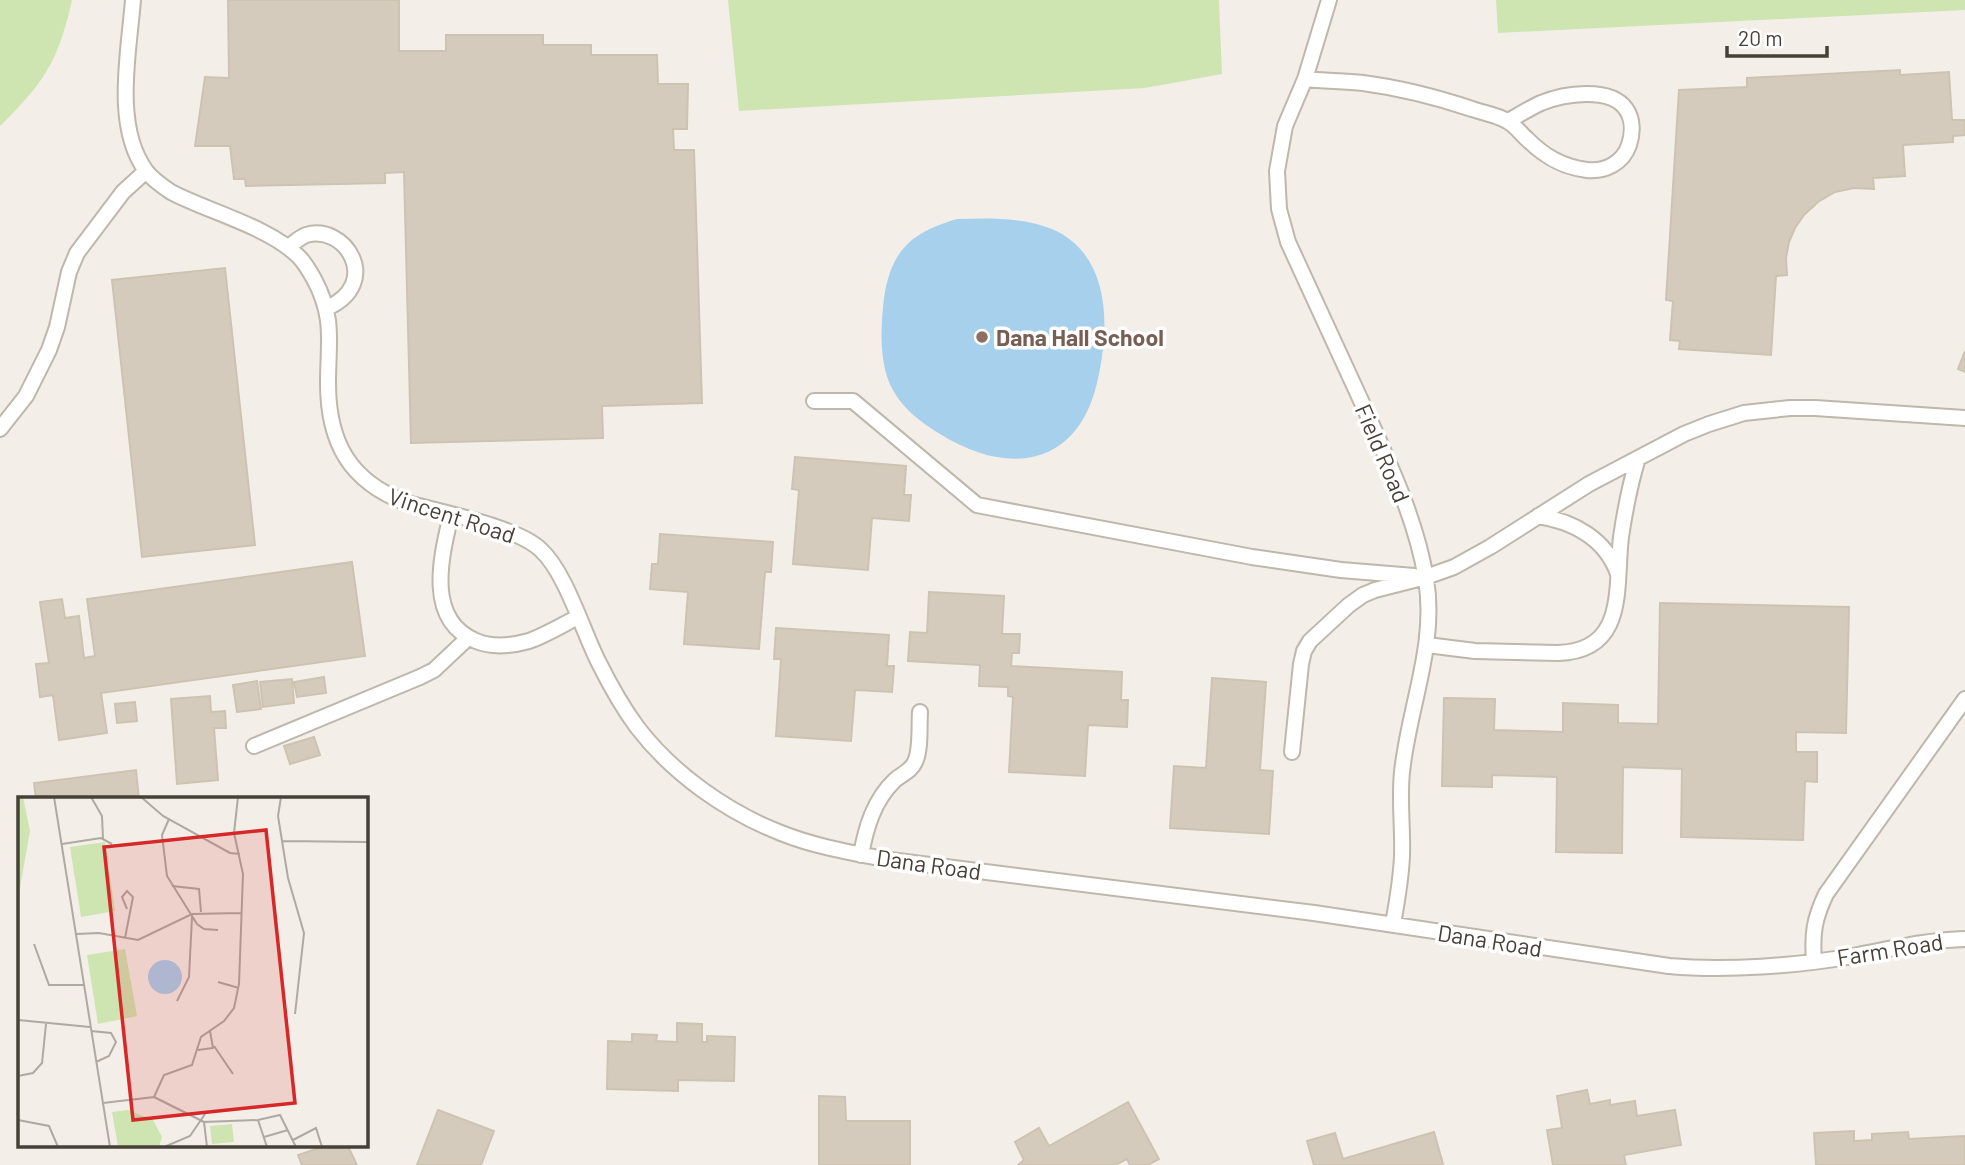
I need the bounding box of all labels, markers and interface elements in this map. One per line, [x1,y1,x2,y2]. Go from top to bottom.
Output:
scale bar [1727,14,1827,58]
text: 20 m [1738,25,1783,50]
place label: Dana Hall School [996,323,1164,351]
marker: Dana Hall School [974,329,990,345]
street label: Field Road [1350,399,1416,507]
street label: Vincent Road [385,481,519,549]
inset map [18,797,368,1148]
street label: Dana Road [875,843,983,885]
street label: Dana Road [1436,918,1544,962]
street label: Farm Road [1835,927,1945,971]

